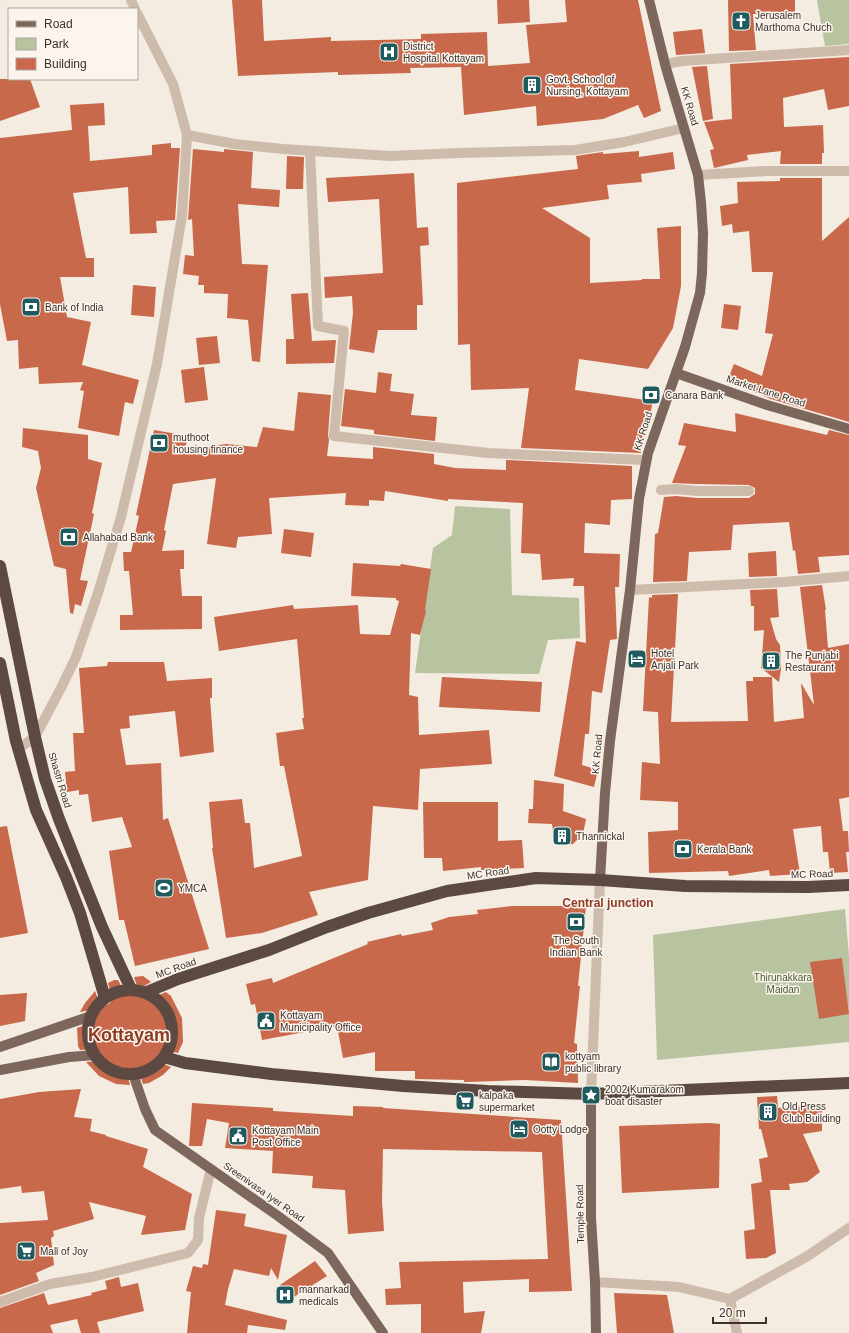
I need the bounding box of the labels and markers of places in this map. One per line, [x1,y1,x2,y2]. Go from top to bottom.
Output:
church icon: Jerusalem Marthoma Chuch [730,10,752,32]
place label: Jerusalem Marthoma Chuch [755,10,832,33]
hospital icon: District Hospital Kottayam [378,41,400,63]
place label: District Hospital Kottayam [403,41,484,64]
building icon: Govt. School of Nursing, Kottayam [521,74,543,96]
place label: Govt. School of Nursing, Kottayam [546,74,628,97]
bank icon: Bank of India [20,296,42,318]
place label: Bank of India [45,302,104,313]
bank icon: Canara Bank [640,384,662,406]
place label: Canara Bank [665,390,724,401]
bank icon: muthoot housing finance [148,432,170,454]
place label: muthoot housing finance [173,432,243,455]
bank icon: Allahabad Bank [58,526,80,548]
place label: Allahabad Bank [83,532,154,543]
hotel icon: Hotel Anjali Park [626,648,648,670]
place label: Hotel Anjali Park [651,648,700,671]
building icon: The Punjabi Restaurant [760,650,782,672]
place label: The Punjabi Restaurant [785,650,838,673]
building icon: Thannickal [551,825,573,847]
place label: Thannickal [576,831,624,842]
bank icon: Kerala Bank [672,838,694,860]
place label: Kerala Bank [697,844,752,855]
sports icon: YMCA [153,877,175,899]
place label: YMCA [178,883,207,894]
bank icon: The South Indian Bank [565,911,587,933]
place label: The South Indian Bank [550,935,603,958]
public building icon: Kottayam Municipality Office [255,1010,277,1032]
place label: Kottayam Municipality Office [280,1010,361,1033]
library icon: kottyam public library [540,1051,562,1073]
place label: kottyam public library [565,1051,621,1074]
place icon: 2002 Kumarakom boat disaster [580,1084,602,1106]
place label: 2002 Kumarakom boat disaster [605,1084,684,1107]
supermarket icon: kalpaka supermarket [454,1090,476,1112]
place label: kalpaka supermarket [479,1090,535,1113]
building icon: Old Press Club Building [757,1101,779,1123]
place label: Old Press Club Building [782,1101,841,1124]
hotel icon: Ootty Lodge [508,1118,530,1140]
place label: Ootty Lodge [533,1124,588,1135]
public building icon: Kottayam Main Post Office [227,1125,249,1147]
place label: Kottayam Main Post Office [252,1125,319,1148]
supermarket icon: Mall of Joy [15,1240,37,1262]
place label: Mall of Joy [40,1246,88,1257]
hospital icon: mannarkad medicals [274,1284,296,1306]
place label: mannarkad medicals [299,1284,349,1307]

